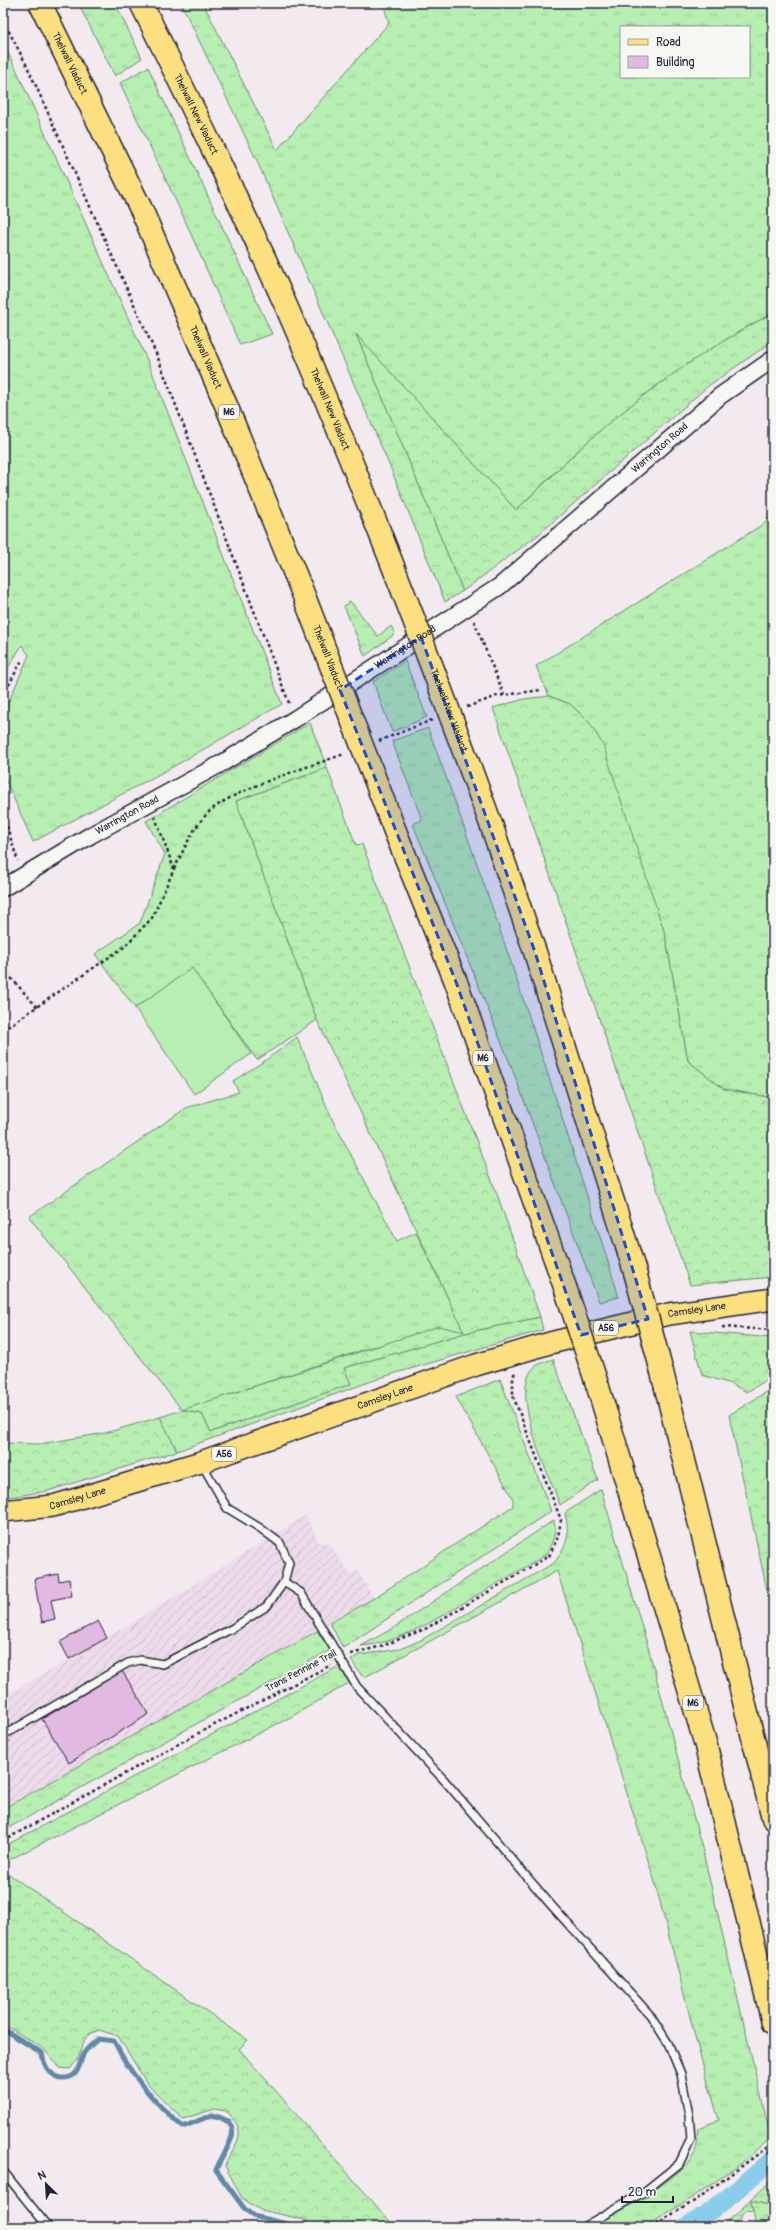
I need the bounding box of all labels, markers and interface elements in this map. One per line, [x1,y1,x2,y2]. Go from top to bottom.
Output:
legend [620,26,750,78]
street label: Thelwall Viaduct [49,30,90,97]
text: Road [656,35,681,50]
text: Building [656,55,695,70]
street label: Thelwall New Viaduct [171,72,221,157]
street label: Thelwall Viaduct [186,324,225,391]
street label: Thelwall New Viaduct [307,366,353,453]
road number: M6 [219,405,239,419]
street label: Warrington Road [629,420,691,476]
street label: Warrington Road [372,623,438,672]
street label: Thelwall Viaduct [310,624,346,692]
street label: Thelwall New Viaduct [427,667,470,755]
street label: Warrington Road [93,793,161,837]
road number: M6 [473,1051,493,1065]
street label: Camsley Lane [667,1300,727,1320]
road number: A56 [594,1321,618,1335]
street label: Camsley Lane [356,1382,415,1412]
road number: A56 [212,1447,236,1461]
street label: Camsley Lane [49,1485,107,1512]
street label: Trans Pennine Trail [263,1647,339,1695]
road number: M6 [683,1696,703,1710]
north arrow [26,2164,66,2204]
text: N [36,2168,49,2183]
scale bar [622,2178,673,2204]
text: 20 m [628,2185,657,2200]

